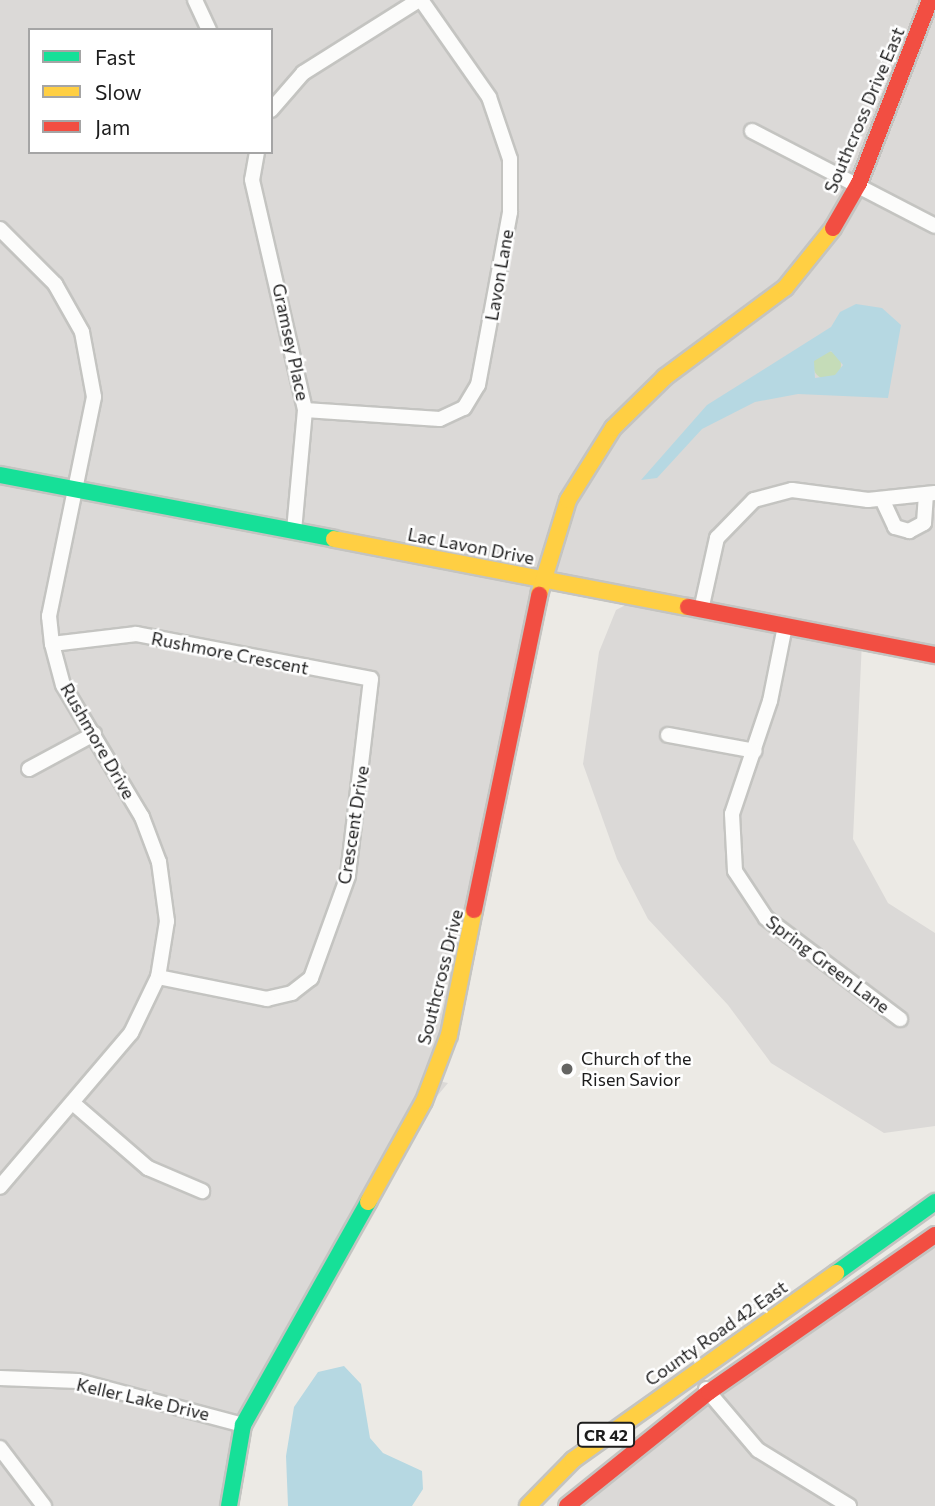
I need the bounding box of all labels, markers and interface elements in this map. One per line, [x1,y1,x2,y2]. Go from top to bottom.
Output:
street label: Southcross Drive East [819,24,909,196]
legend [28,28,273,154]
text: Fast [95,44,136,69]
text: Slow [95,79,142,104]
text: Jam [95,114,130,139]
street label: Lavon Lane [480,228,518,322]
street label: Gramsey Place [268,281,314,403]
street label: Lac Lavon Drive [406,523,536,569]
street label: Rushmore Crescent [150,627,310,679]
street label: Rushmore Drive [56,679,140,803]
street label: Crescent Drive [333,764,373,886]
street label: Southcross Drive [413,907,467,1047]
street label: Spring Green Lane [762,911,894,1017]
place label: Church of the Risen Savior [581,1048,692,1090]
marker: Church of the Risen Savior [559,1061,575,1077]
street label: County Road 42 East [641,1276,791,1390]
street label: Keller Lake Drive [74,1373,212,1425]
road number: CR 42 [576,1422,636,1448]

